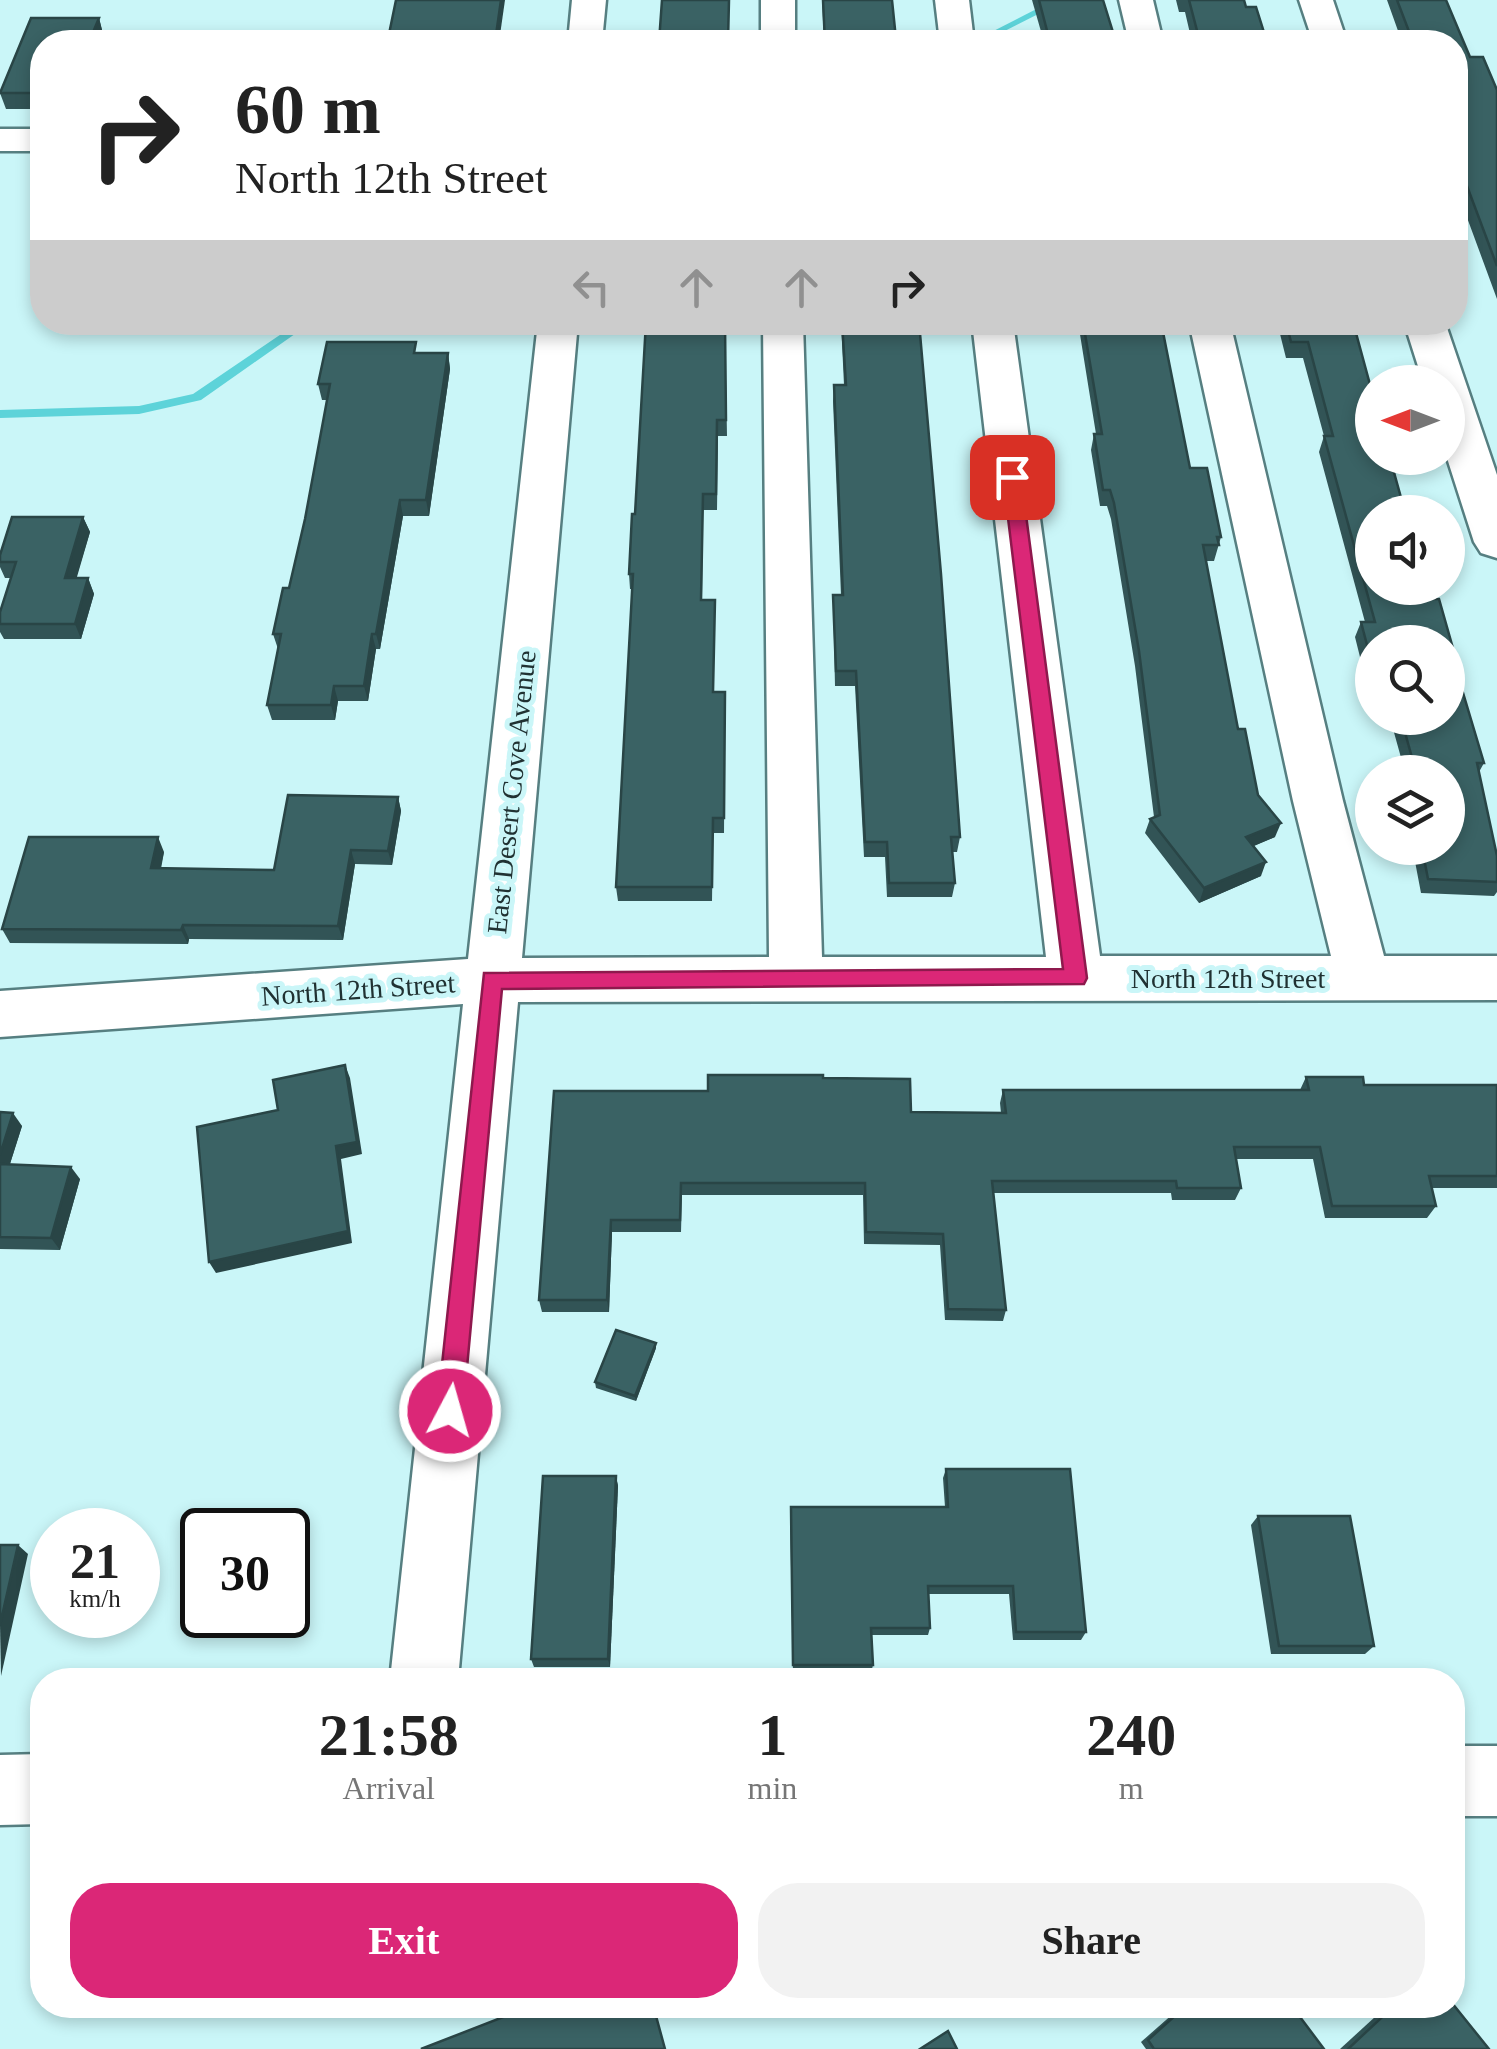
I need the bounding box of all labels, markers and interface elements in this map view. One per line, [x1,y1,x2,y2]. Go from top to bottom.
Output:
icon: right [70,70,200,200]
text: 60 m [235,71,381,148]
text: North 12th Street [235,153,547,203]
icon: left [564,260,619,315]
icon: ahead [669,260,724,315]
icon: ahead [774,260,829,315]
icon: right [879,260,934,315]
north arrow [1355,365,1465,475]
map controls [1355,365,1465,865]
pin [970,435,1055,520]
icon: arrive [985,450,1040,505]
button: sound [1355,495,1465,605]
button: search [1355,625,1465,735]
street label: East Desert Cove Avenue [481,649,542,935]
button: layers [1355,755,1465,865]
street label: North 12th Street [1131,963,1325,994]
street label: North 12th Street [260,967,456,1012]
position arrow [398,1359,502,1463]
speed limit sign: 30 [180,1508,310,1638]
text: 21 [70,1533,120,1589]
text: km/h [69,1585,121,1612]
text: 21:58 [319,1702,459,1768]
text: 1 [757,1702,787,1768]
text: 240 [1086,1702,1176,1768]
text: Arrival [343,1770,435,1806]
text: min [748,1770,797,1806]
text: m [1119,1770,1144,1806]
button: Exit [70,1883,738,1998]
button: Share [758,1883,1425,1998]

